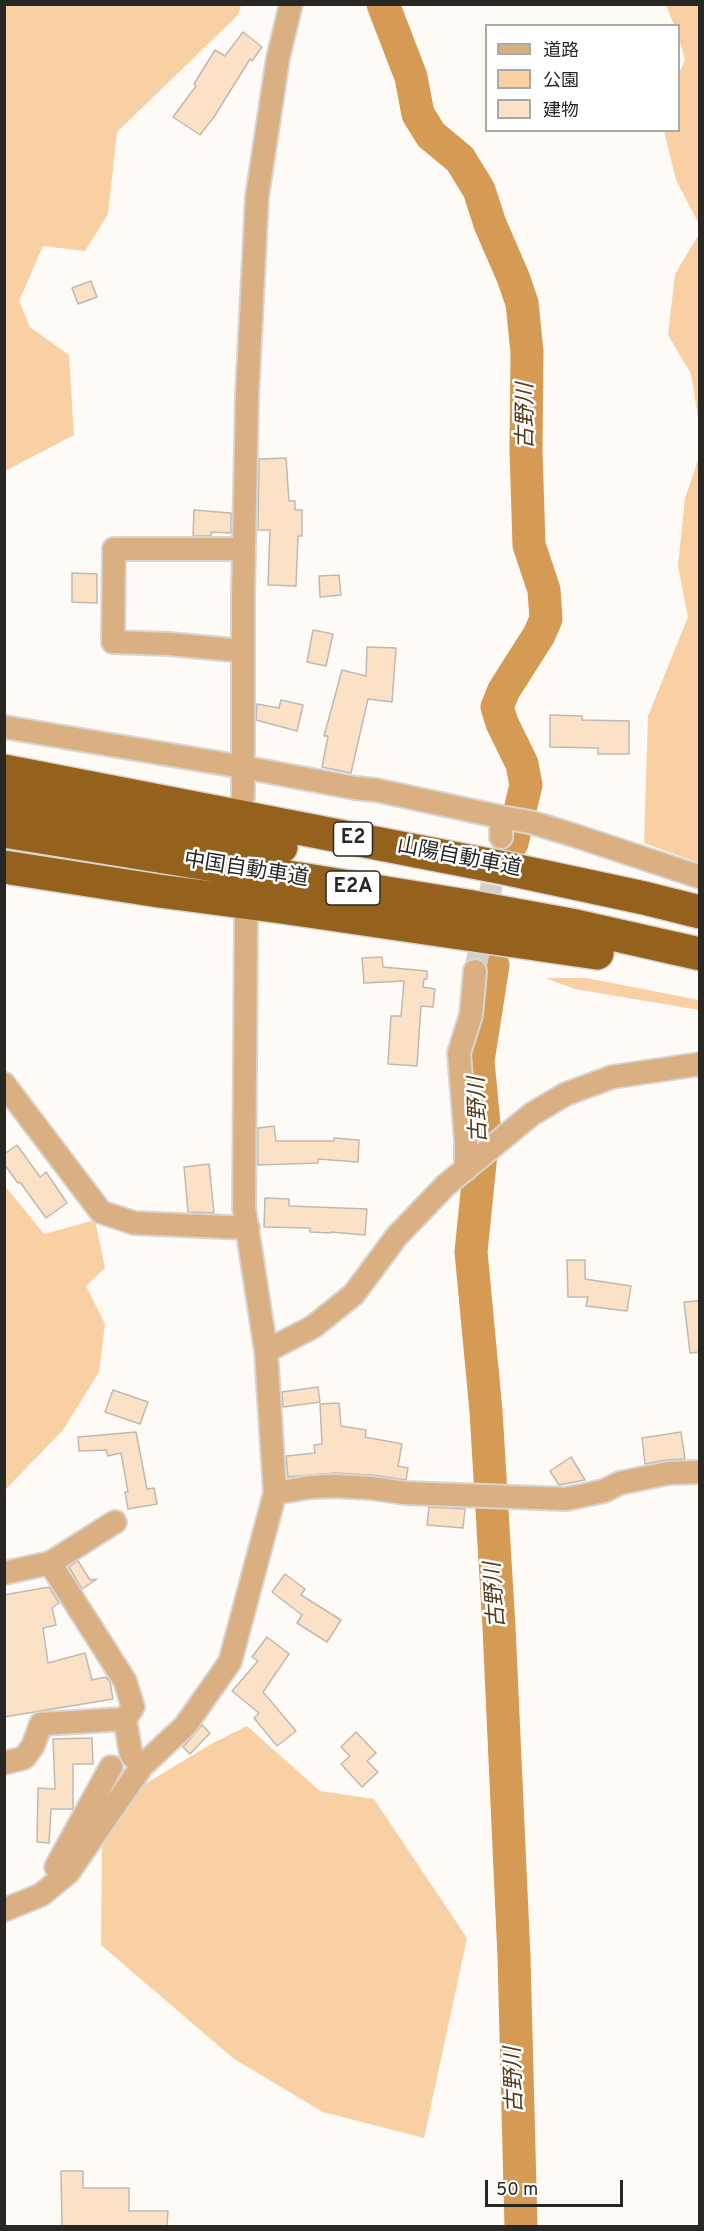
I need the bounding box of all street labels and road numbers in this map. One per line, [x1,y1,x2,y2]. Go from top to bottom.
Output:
road number: E2 [334,822,372,856]
street label: 山陽自動車道 [395,835,523,883]
street label: 中国自動車道 [182,849,310,893]
road number: E2A [326,871,380,905]

